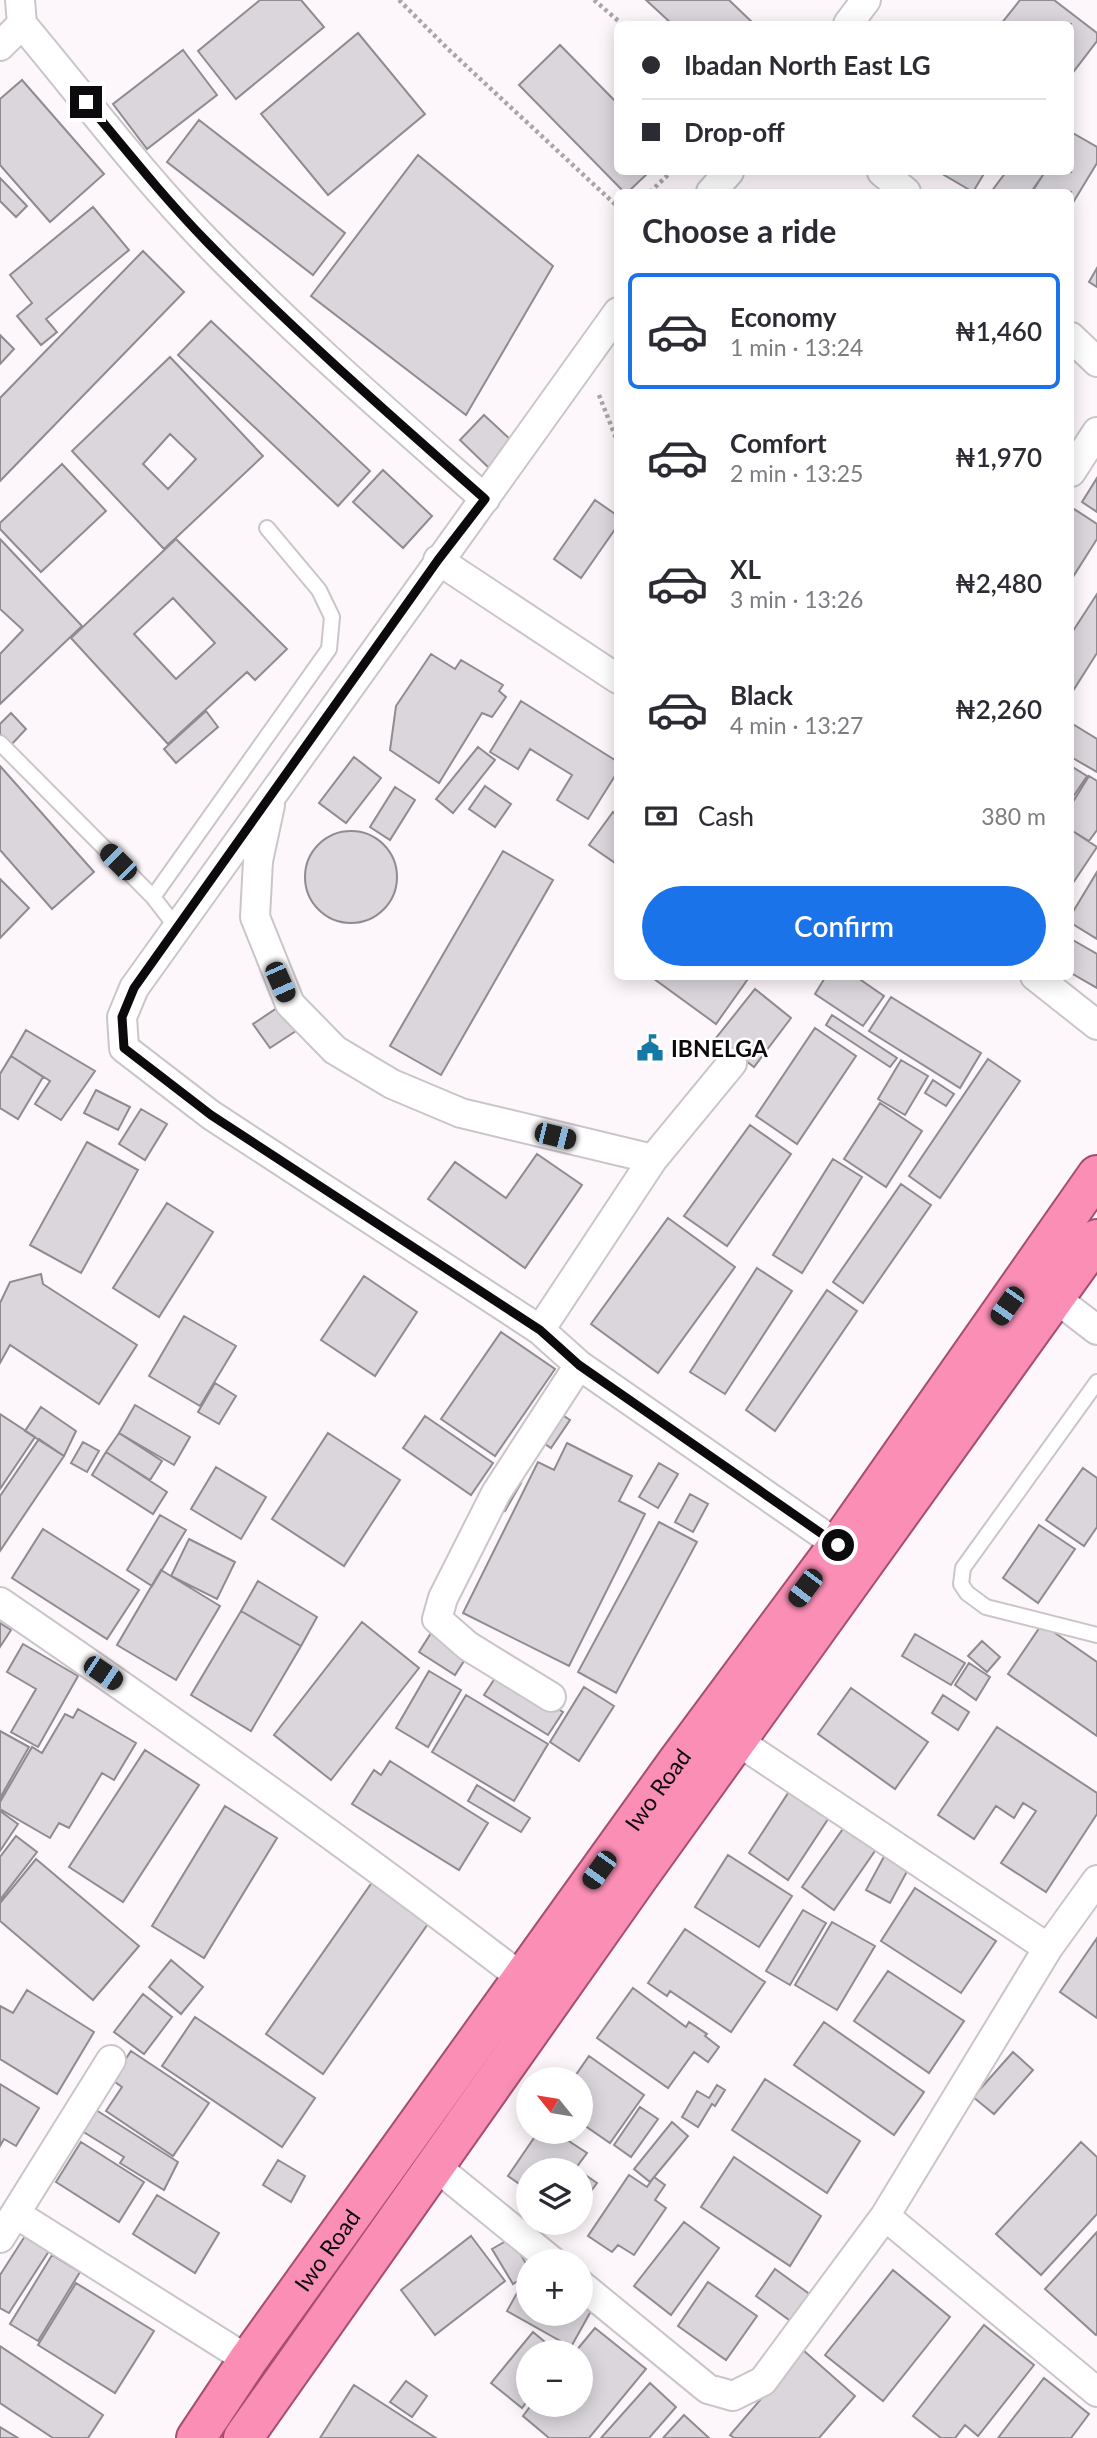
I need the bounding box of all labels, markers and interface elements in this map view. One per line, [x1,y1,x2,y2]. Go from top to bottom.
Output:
text: Ibadan North East LG [684,49,931,81]
route end [70,86,102,118]
text: Drop-off [684,116,785,148]
text: Choose a ride [642,211,836,250]
icon: car [646,300,709,363]
text: Economy [730,301,836,333]
text: ₦1,460 [955,315,1042,347]
text: 1 min · 13:24 [730,333,863,361]
icon: car [646,426,709,489]
text: Comfort [730,427,827,459]
text: ₦1,970 [955,441,1042,473]
text: 2 min · 13:25 [730,459,863,487]
icon: car [646,552,709,615]
text: XL [730,553,761,585]
text: ₦2,480 [955,567,1042,599]
text: 3 min · 13:26 [730,585,863,613]
icon: car [646,678,709,741]
text: Black [730,679,793,711]
text: ₦2,260 [955,693,1042,725]
text: 4 min · 13:27 [730,711,863,739]
icon: cash [642,797,680,835]
text: Cash [698,800,754,832]
text: 380 m [981,802,1046,830]
car [96,840,141,884]
button: Confirm [642,886,1046,966]
car [262,959,299,1005]
public building icon: IBNELGA [635,1033,665,1063]
place label: IBNELGA [671,1034,769,1062]
car [533,1121,578,1151]
car [987,1283,1028,1329]
route start [822,1529,854,1561]
car [784,1565,827,1611]
car [80,1653,127,1693]
street label: Iwo Road [619,1743,696,1836]
car [579,1847,620,1893]
north arrow [516,2067,593,2144]
map controls [516,2067,593,2417]
button: layers [516,2158,593,2235]
street label: Iwo Road [288,2204,366,2297]
button: + [516,2249,593,2326]
button: − [516,2340,593,2417]

